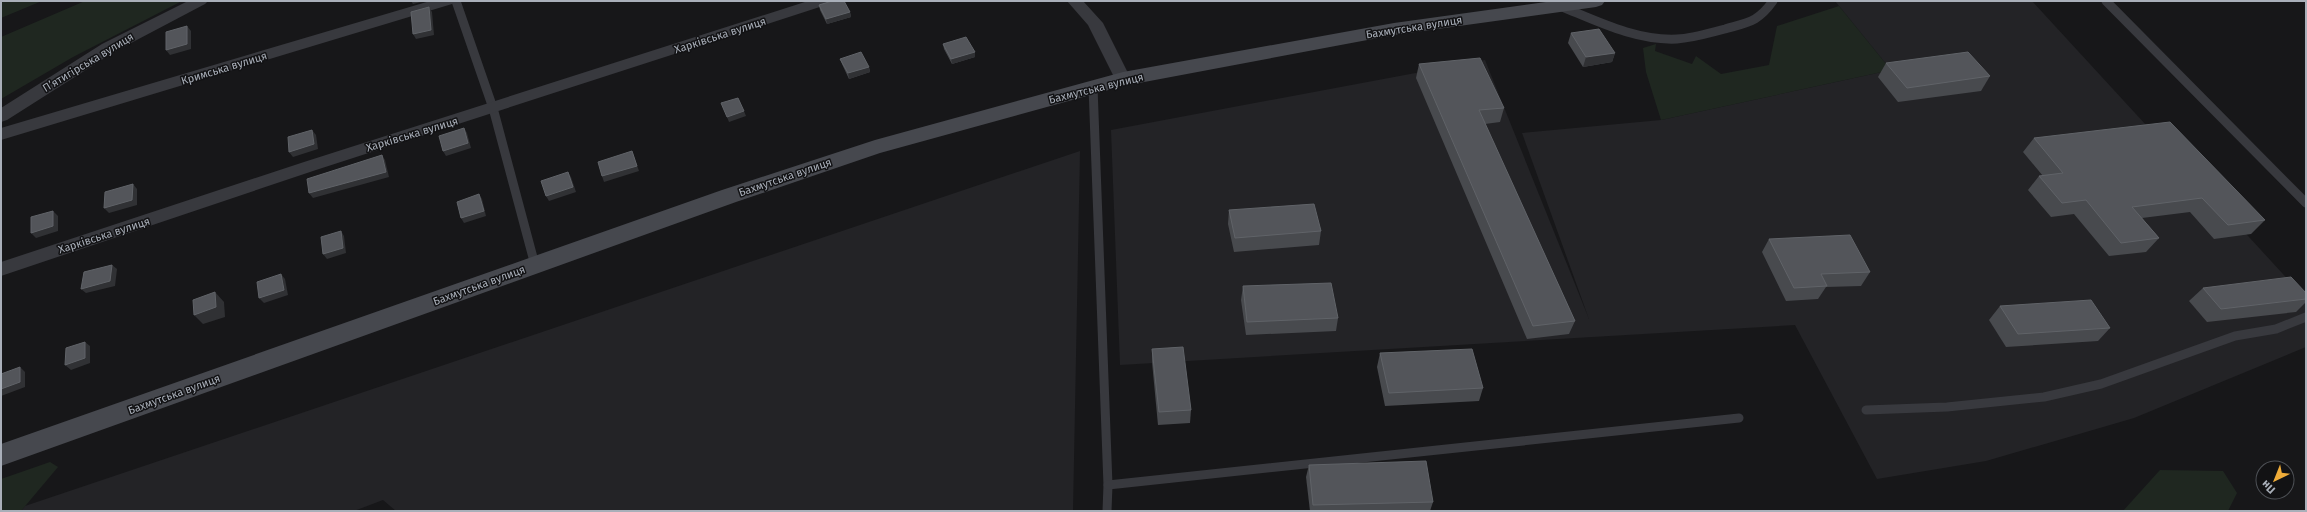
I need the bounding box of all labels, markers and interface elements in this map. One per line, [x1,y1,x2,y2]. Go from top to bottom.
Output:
street label: Бахмутська вулиця [1365,13,1463,42]
street label: Харківська вулиця [673,15,768,56]
street label: П’ятигірська вулиця [40,30,136,95]
street label: Кримська вулиця [180,49,269,88]
street label: Бахмутська вулиця [1047,70,1145,107]
street label: Харківська вулиця [365,114,460,155]
street label: Бахмутська вулиця [737,155,833,199]
street label: Харківська вулиця [57,215,152,256]
street label: Бахмутська вулиця [431,263,527,308]
street label: Бахмутська вулиця [126,372,222,417]
north arrow [2255,460,2295,500]
text: Пн [2259,478,2278,496]

